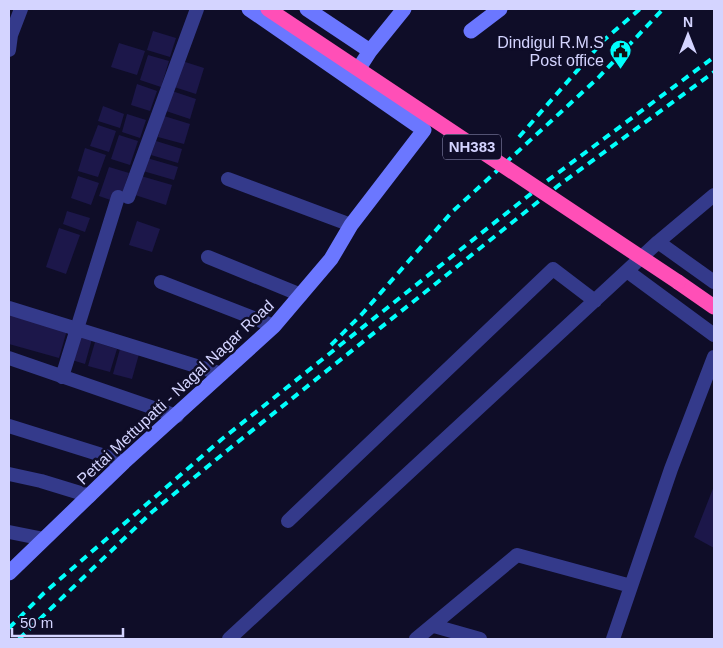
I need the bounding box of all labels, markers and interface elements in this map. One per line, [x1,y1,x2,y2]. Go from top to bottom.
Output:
north arrow [663,10,713,60]
text: N [683,14,693,30]
place label: Dindigul R.M.S Post office [497,34,604,69]
public building icon: Dindigul R.M.S Post office [608,39,632,70]
road number: NH383 [443,134,501,160]
street label: Pettai Mettupatti - Nagal Nagar Road [74,297,277,488]
scale bar [12,606,124,638]
text: 50 m [20,614,53,631]

